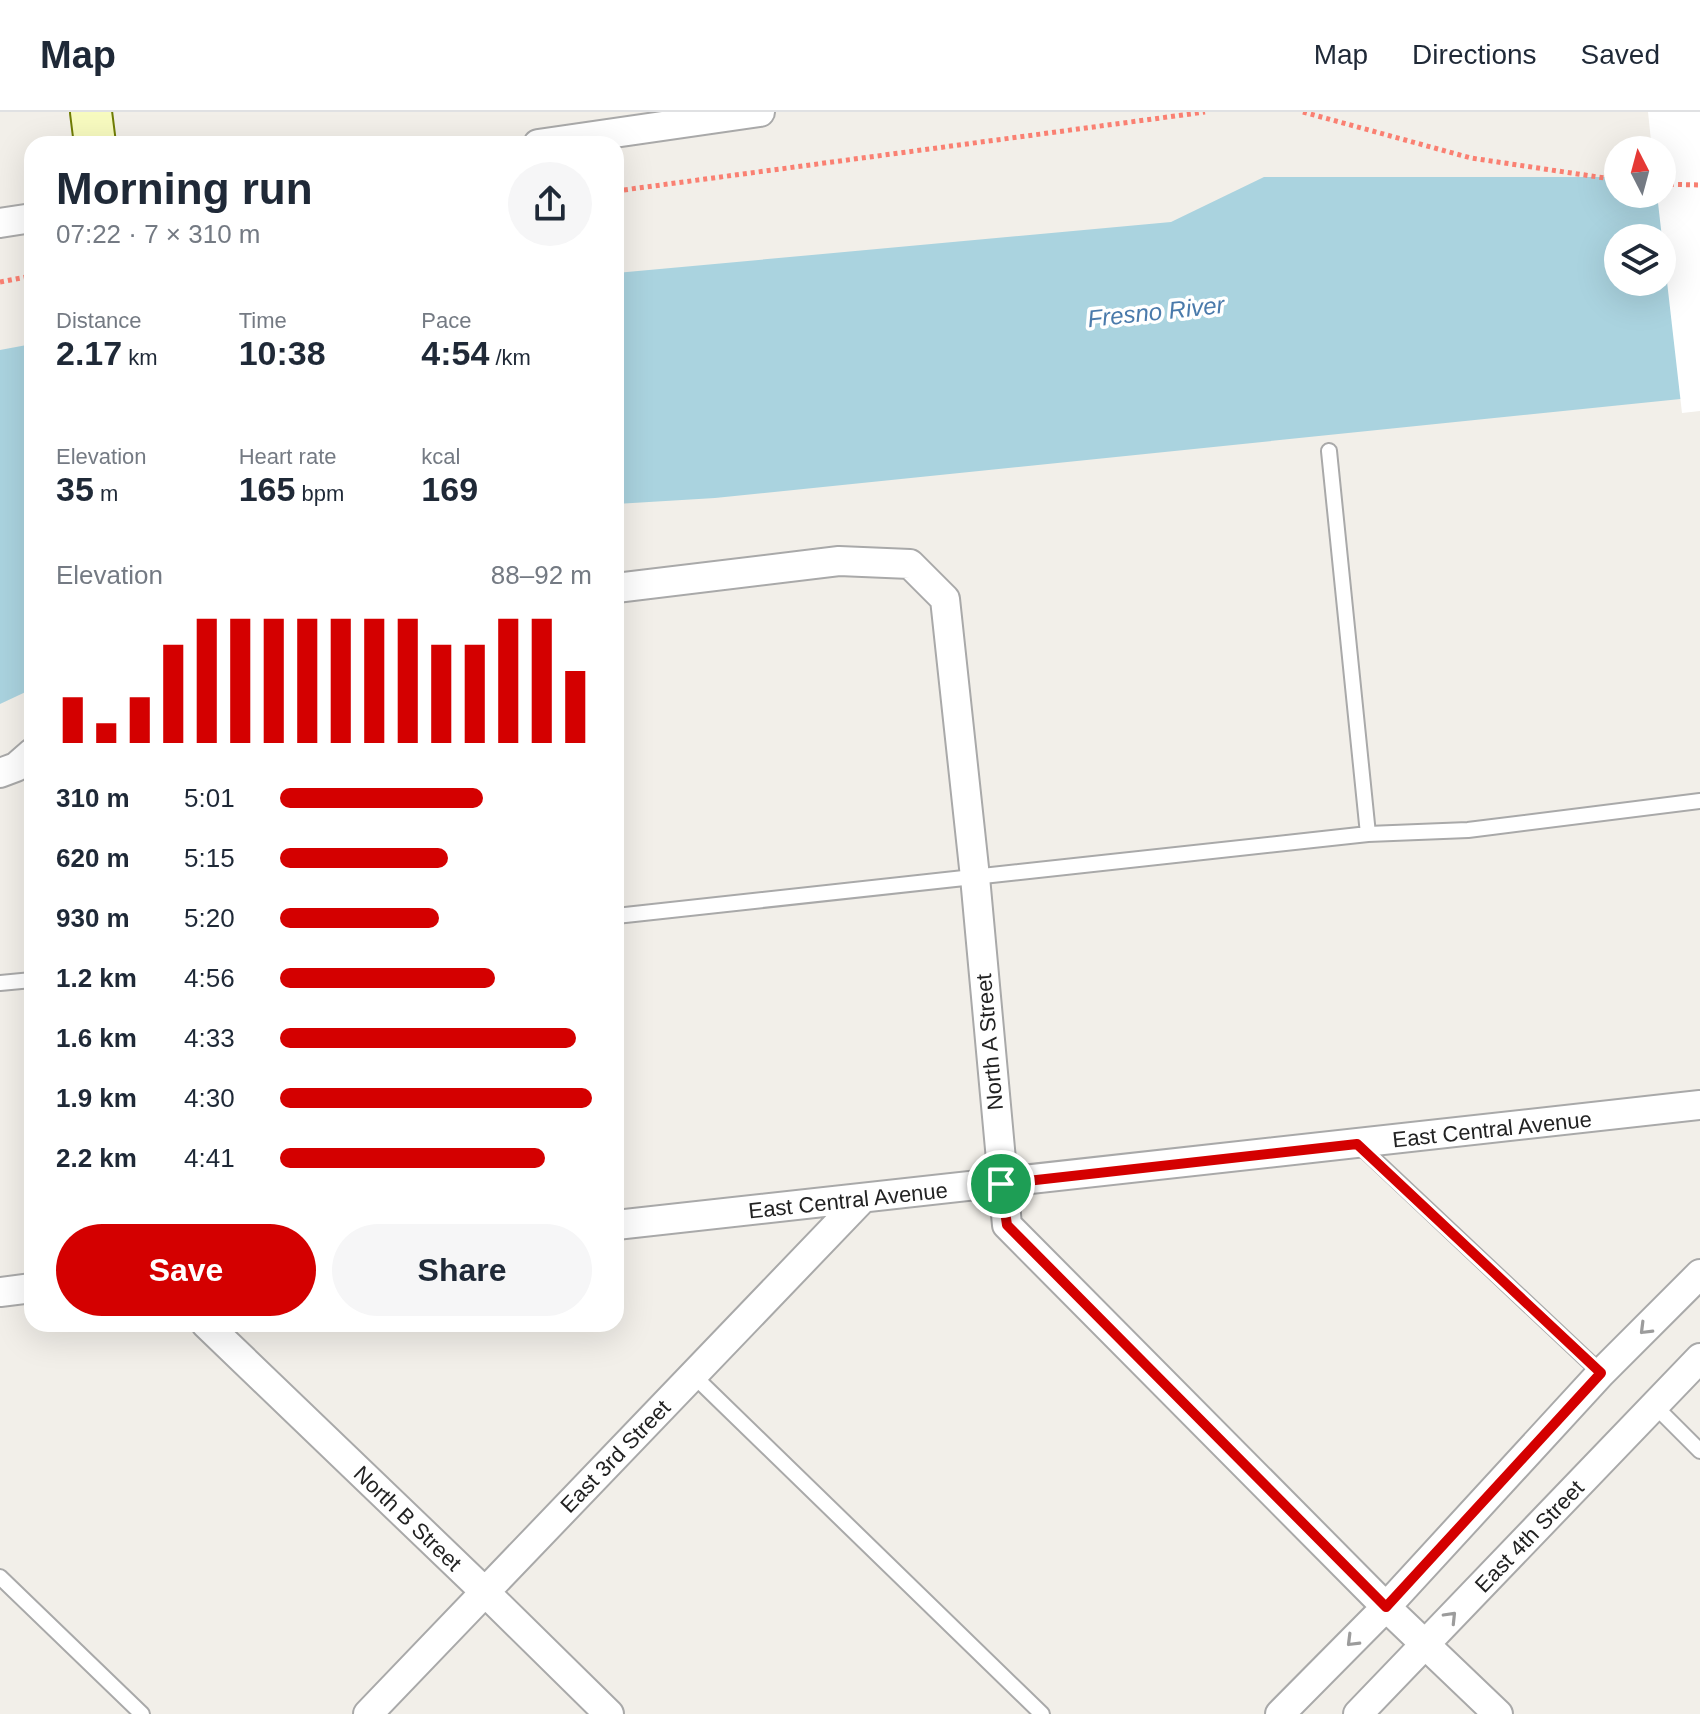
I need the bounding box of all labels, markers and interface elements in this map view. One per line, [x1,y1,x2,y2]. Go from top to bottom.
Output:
text: Map [40,34,116,76]
text: Map [1314,39,1368,70]
text: Directions [1412,39,1537,70]
text: Saved [1581,39,1660,70]
north arrow [1604,136,1676,208]
map controls [1604,136,1676,296]
button: share [508,162,592,246]
text: Morning run [56,164,313,213]
text: 07:22 · 7 × 310 m [56,219,261,249]
button: layers [1604,224,1676,296]
water label: Fresno River [1086,291,1227,332]
text: Distance [56,308,142,333]
text: Time [239,308,287,333]
text: Pace [421,308,471,333]
text: 2.17 [56,334,122,372]
text: 10:38 [239,334,326,372]
text: 4:54 [421,334,489,372]
text: km [122,345,158,370]
text: /km [489,345,531,370]
text: Elevation [56,444,147,469]
text: Heart rate [239,444,336,469]
text: kcal [421,444,460,469]
text: 35 [56,470,94,508]
text: 165 [239,470,295,508]
text: 169 [421,470,478,508]
text: m [94,481,118,506]
text: bpm [295,481,344,506]
text: Elevation [56,560,163,590]
text: 88–92 m [491,560,592,590]
text: 310 m [56,783,130,813]
text: 5:01 [184,783,235,813]
text: 620 m [56,843,130,873]
text: 5:15 [184,843,235,873]
text: 930 m [56,903,130,933]
text: 5:20 [184,903,235,933]
text: 1.2 km [56,963,137,993]
text: 4:56 [184,963,235,993]
street label: North A Street [971,973,1008,1111]
text: 1.6 km [56,1023,137,1053]
text: 4:33 [184,1023,235,1053]
text: 1.9 km [56,1083,137,1113]
text: 4:30 [184,1083,235,1113]
street label: East Central Avenue [1391,1107,1593,1152]
text: 2.2 km [56,1143,137,1173]
text: 4:41 [184,1143,235,1173]
pin [967,1150,1035,1218]
icon: arrive [979,1162,1023,1206]
street label: East Central Avenue [747,1178,949,1223]
button: Save [56,1224,316,1316]
button: Share [332,1224,592,1316]
one-way arrow [1640,1320,1654,1334]
street label: East 3rd Street [555,1395,675,1518]
street label: North B Street [349,1461,466,1576]
street label: East 4th Street [1470,1475,1589,1597]
one-way arrow [1442,1612,1456,1627]
one-way arrow [1347,1632,1361,1646]

